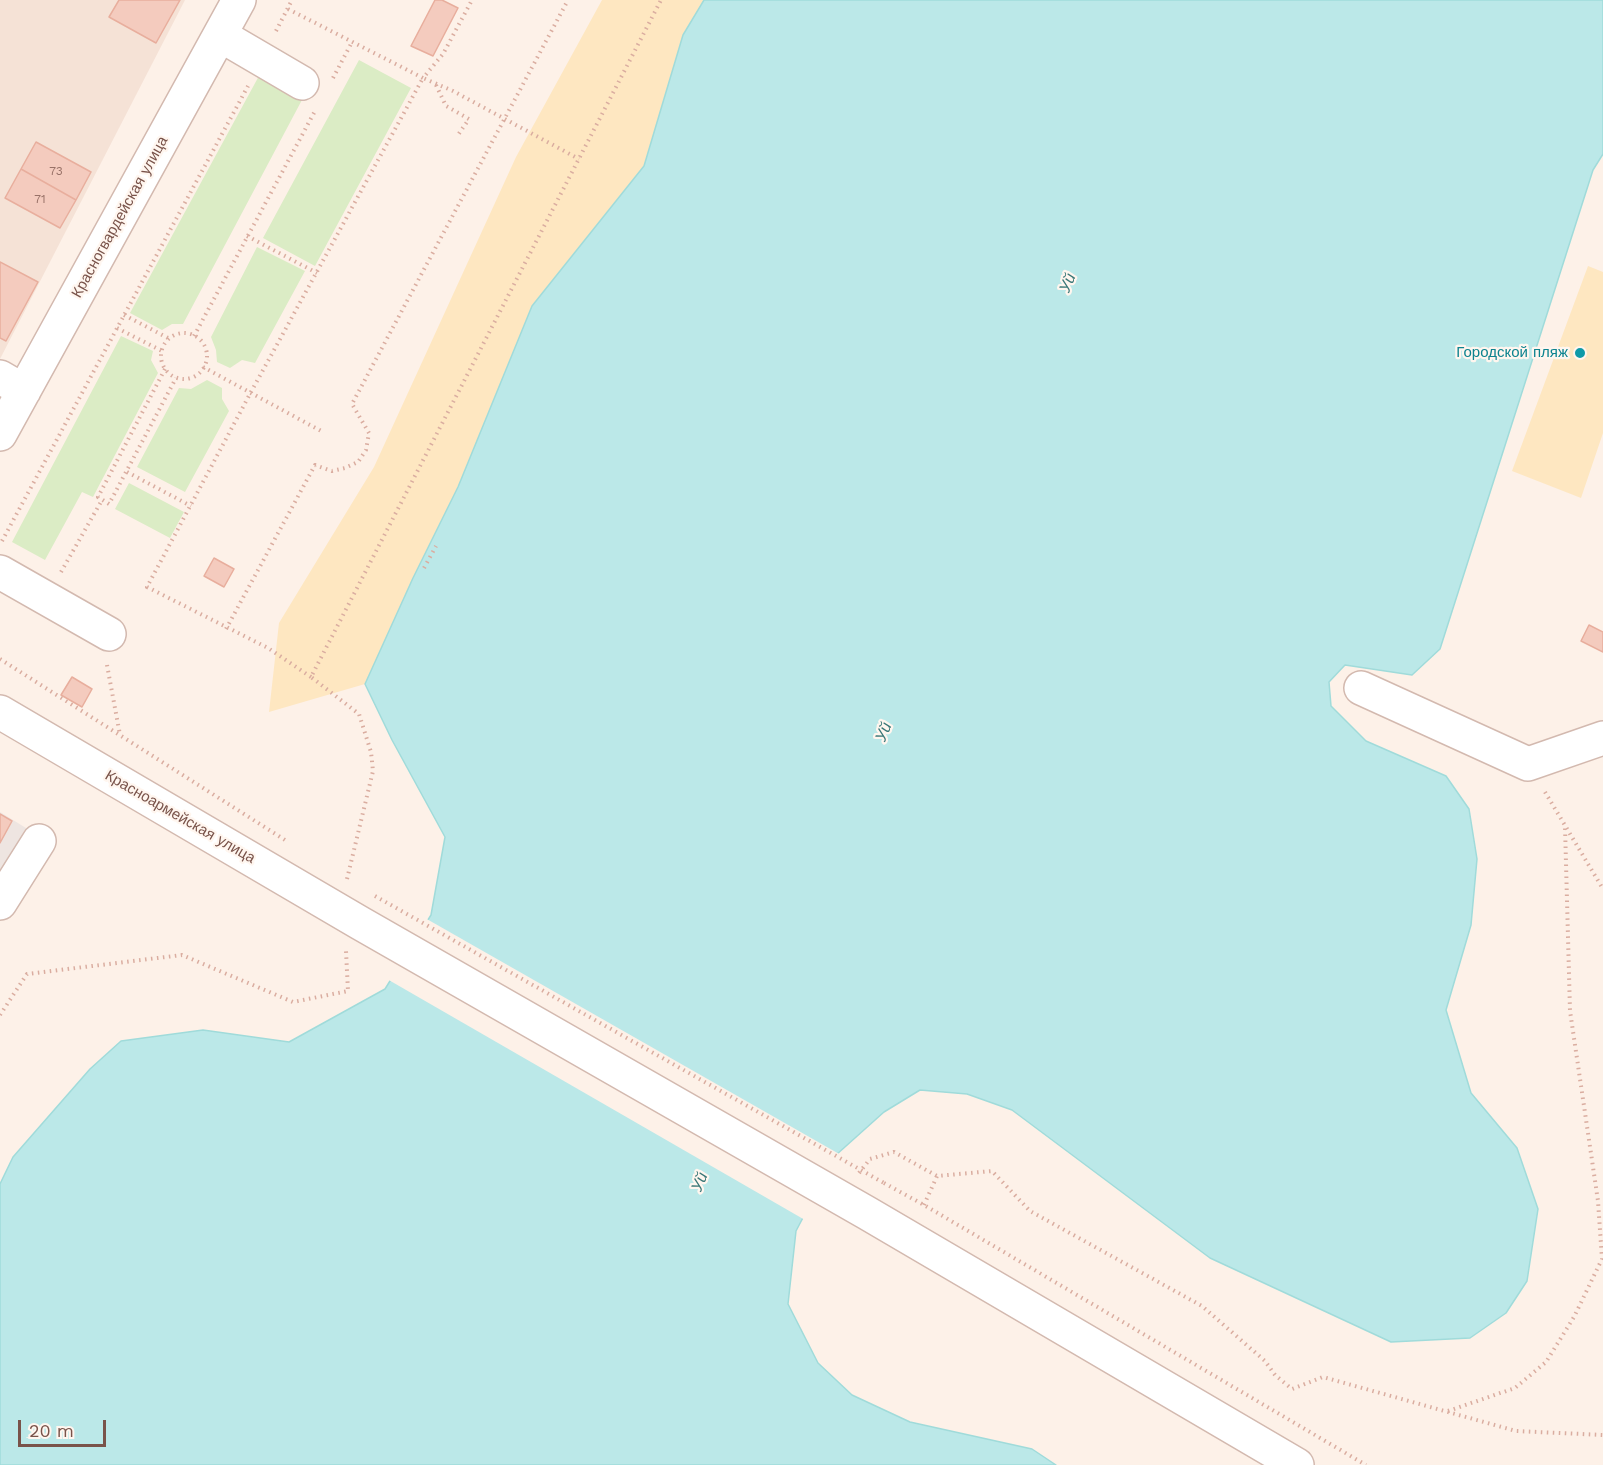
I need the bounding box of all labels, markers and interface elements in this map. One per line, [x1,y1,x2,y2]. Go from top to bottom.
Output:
street label: Красногвардейская улица [68,133,172,301]
house number: 73 [49,164,63,178]
house number: 71 [34,192,46,206]
water label: Уй [1056,271,1080,295]
place label: Городской пляж [1456,344,1568,362]
marker: Городской пляж [1573,346,1587,360]
water label: Уй [872,720,896,744]
street label: Красноармейская улица [102,767,258,867]
water label: Уй [688,1170,712,1194]
scale bar [21,1408,110,1446]
text: 20 m [29,1420,74,1441]

